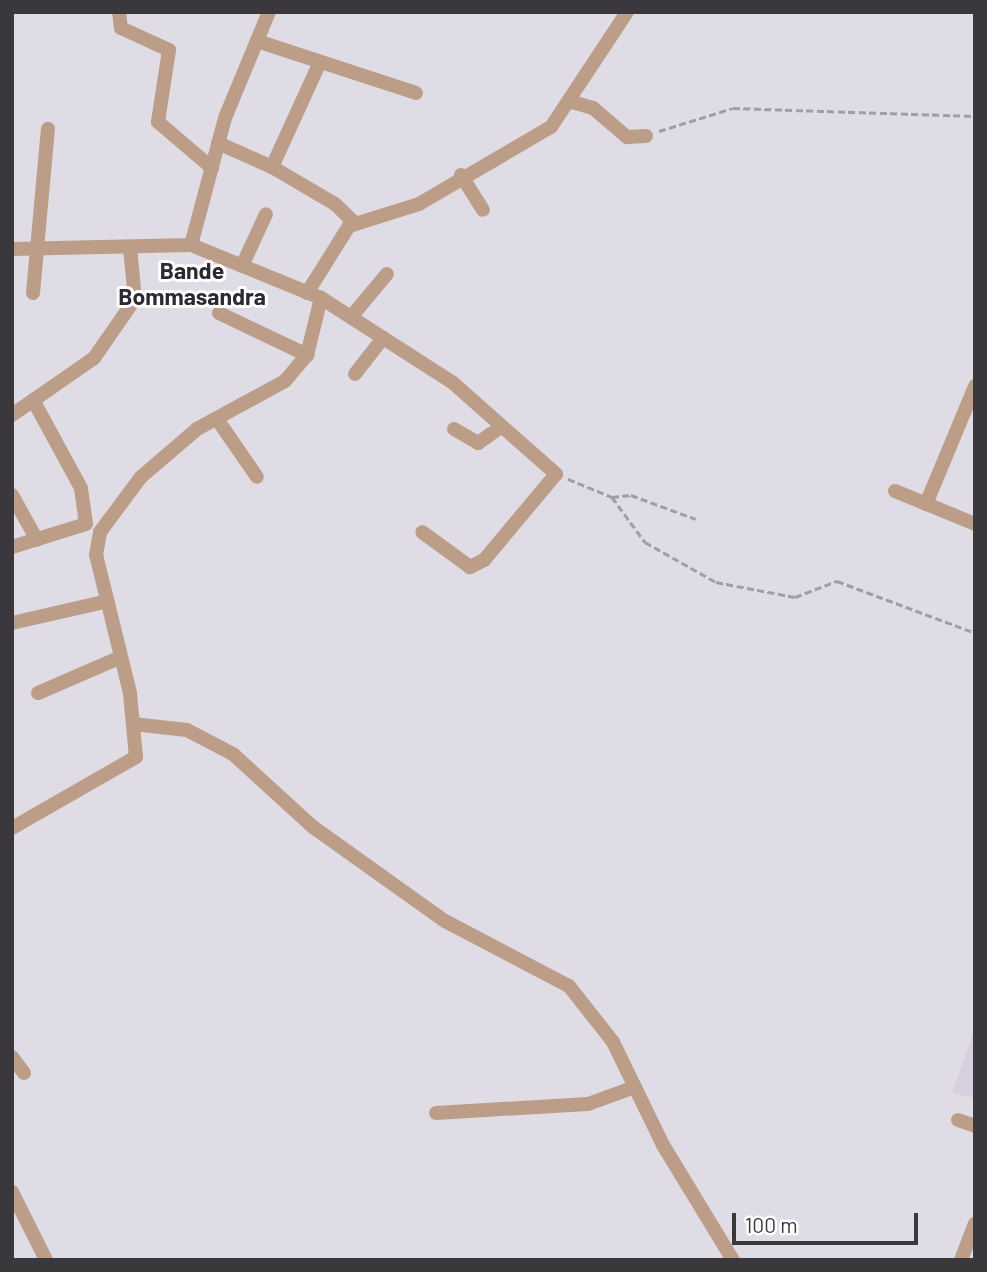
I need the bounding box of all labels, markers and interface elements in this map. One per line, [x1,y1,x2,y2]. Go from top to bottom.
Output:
district label: Bande Bommasandra [118,256,266,310]
scale bar [735,1198,920,1242]
text: 100 m [745,1212,798,1237]

